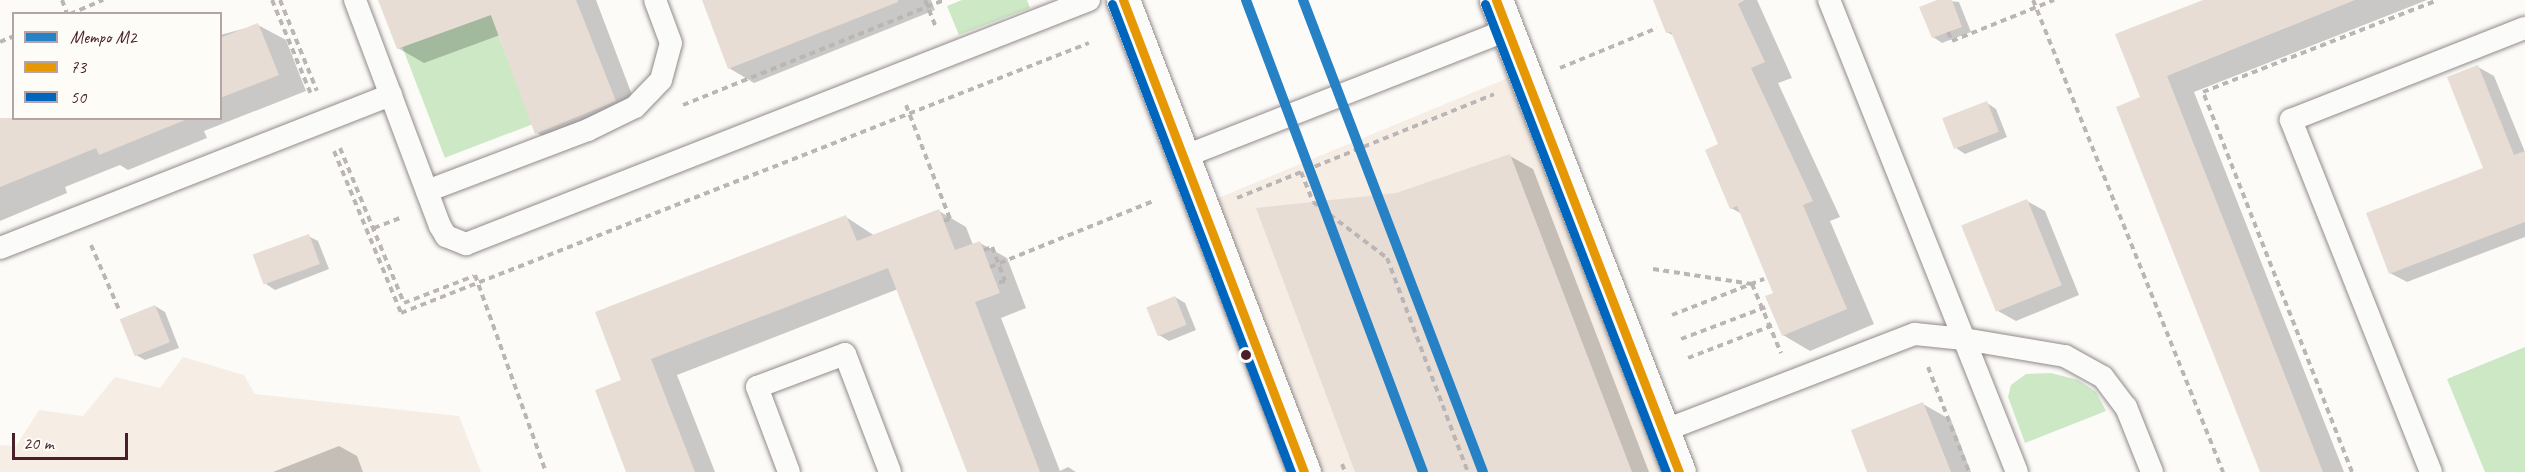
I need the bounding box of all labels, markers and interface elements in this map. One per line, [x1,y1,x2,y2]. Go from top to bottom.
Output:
legend [12,12,222,120]
text: Метро M2 [70,26,137,48]
text: 73 [70,56,86,78]
text: 50 [70,86,86,108]
unlabelled marker [1240,349,1252,361]
scale bar [15,421,130,459]
text: 20 m [23,432,54,454]

